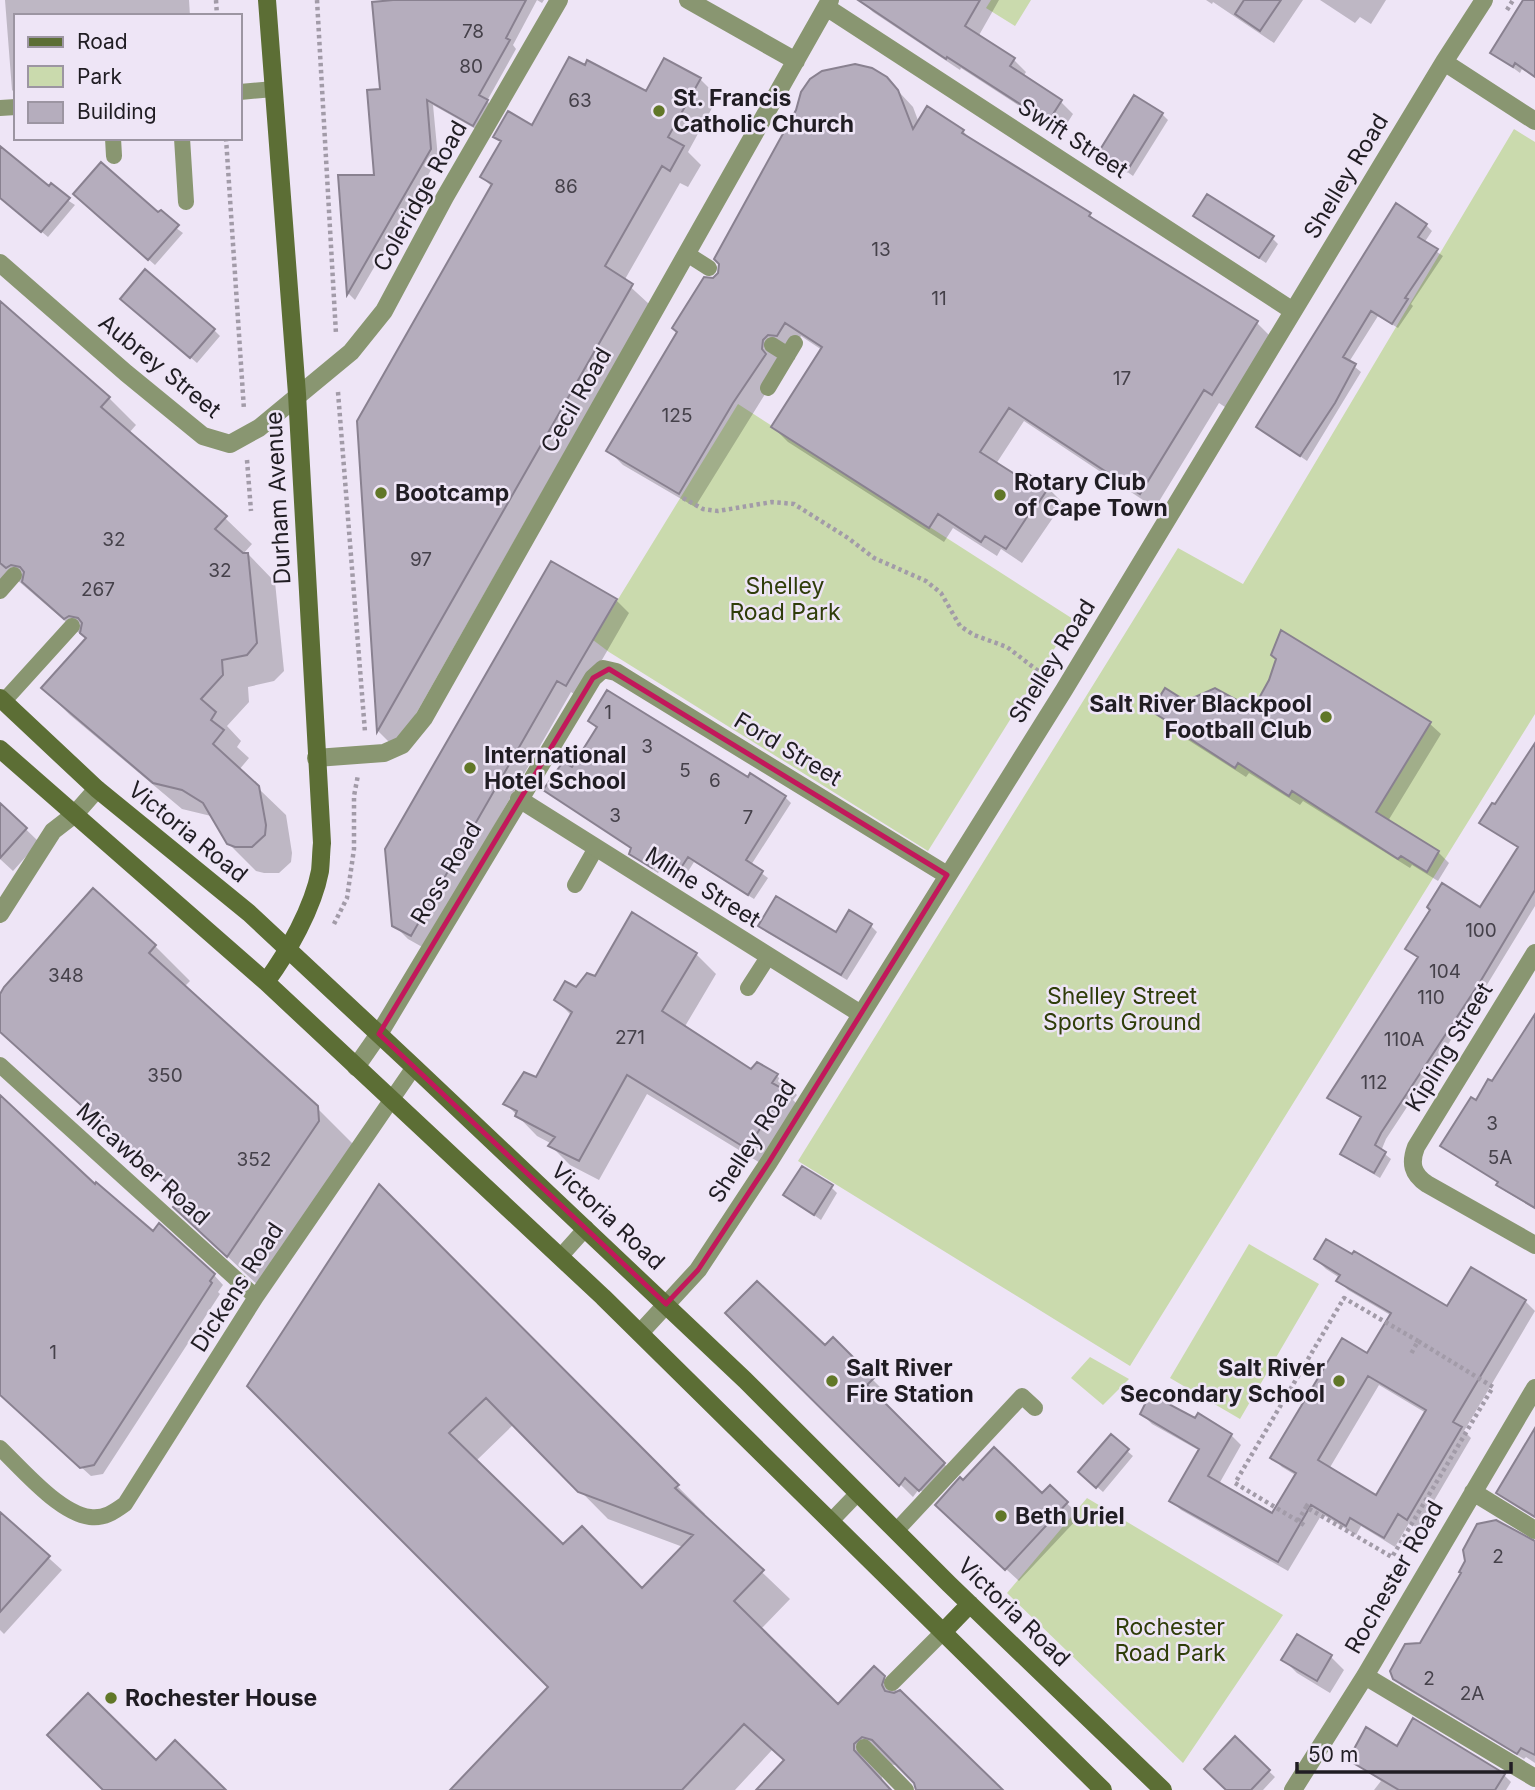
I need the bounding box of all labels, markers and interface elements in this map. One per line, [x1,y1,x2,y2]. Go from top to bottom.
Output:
legend [14,14,242,140]
house number: 78 [462,20,484,43]
text: Road [77,29,128,54]
house number: 80 [459,55,483,78]
text: Park [77,64,122,89]
place label: St. Francis Catholic Church [673,84,854,138]
house number: 63 [568,89,592,112]
street label: Swift Street [1013,92,1134,184]
text: Building [77,99,157,124]
marker: St. Francis Catholic Church [651,103,667,119]
street label: Shelley Road [1298,108,1394,244]
street label: Coleridge Road [367,116,473,276]
house number: 86 [554,175,578,198]
house number: 13 [871,238,891,261]
house number: 11 [931,287,947,310]
street label: Aubrey Street [93,308,227,424]
street label: Cecil Road [535,343,617,457]
house number: 17 [1113,367,1131,390]
house number: 125 [662,404,692,427]
street label: Durham Avenue [259,411,297,585]
place label: Rotary Club of Cape Town [1014,468,1168,522]
place label: Bootcamp [395,479,509,507]
marker: Bootcamp [373,485,389,501]
marker: Rotary Club of Cape Town [992,487,1008,503]
house number: 32 [102,528,126,551]
house number: 97 [410,548,432,571]
house number: 32 [208,559,232,582]
park label: Shelley Road Park [729,572,841,626]
house number: 267 [81,578,115,601]
street label: Shelley Road [1003,594,1101,728]
place label: Salt River Blackpool Football Club [1089,690,1312,744]
house number: 1 [604,701,612,724]
street label: Ford Street [729,706,847,792]
marker: Salt River Blackpool Football Club [1318,709,1334,725]
house number: 3 [641,735,653,758]
place label: International Hotel School [484,741,627,795]
house number: 5 [679,759,691,782]
marker: International Hotel School [462,760,478,776]
house number: 6 [709,769,721,792]
street label: Victoria Road [123,775,253,889]
house number: 3 [609,804,621,827]
house number: 7 [743,806,753,829]
street label: Ross Road [405,817,487,929]
street label: Milne Street [640,841,766,934]
house number: 100 [1465,919,1497,942]
house number: 104 [1429,960,1461,983]
house number: 348 [48,964,84,987]
street label: Kipling Street [1399,977,1499,1117]
park label: Shelley Street Sports Ground [1043,982,1201,1036]
house number: 110 [1417,986,1445,1009]
house number: 271 [615,1026,645,1049]
house number: 110A [1384,1028,1424,1051]
house number: 350 [147,1064,183,1087]
house number: 112 [1360,1071,1388,1094]
street label: Shelley Road [702,1074,802,1208]
street label: Micawber Road [71,1097,215,1231]
house number: 3 [1486,1112,1498,1135]
house number: 5A [1488,1146,1512,1169]
house number: 352 [237,1148,271,1171]
street label: Victoria Road [545,1156,671,1276]
street label: Dickens Road [185,1217,289,1357]
house number: 1 [49,1341,57,1364]
place label: Salt River Fire Station [846,1354,974,1408]
place label: Salt River Secondary School [1120,1354,1325,1408]
marker: Salt River Fire Station [824,1373,840,1389]
marker: Salt River Secondary School [1331,1373,1347,1389]
street label: Rochester Road [1339,1496,1449,1658]
place label: Beth Uriel [1015,1502,1125,1530]
marker: Beth Uriel [993,1508,1009,1524]
house number: 2 [1492,1545,1504,1568]
street label: Victoria Road [952,1552,1076,1672]
park label: Rochester Road Park [1114,1613,1226,1667]
house number: 2 [1423,1667,1435,1690]
house number: 2A [1460,1682,1484,1705]
place label: Rochester House [125,1684,317,1712]
marker: Rochester House [103,1690,119,1706]
scale bar [1297,1730,1510,1774]
text: 50 m [1308,1742,1358,1767]

